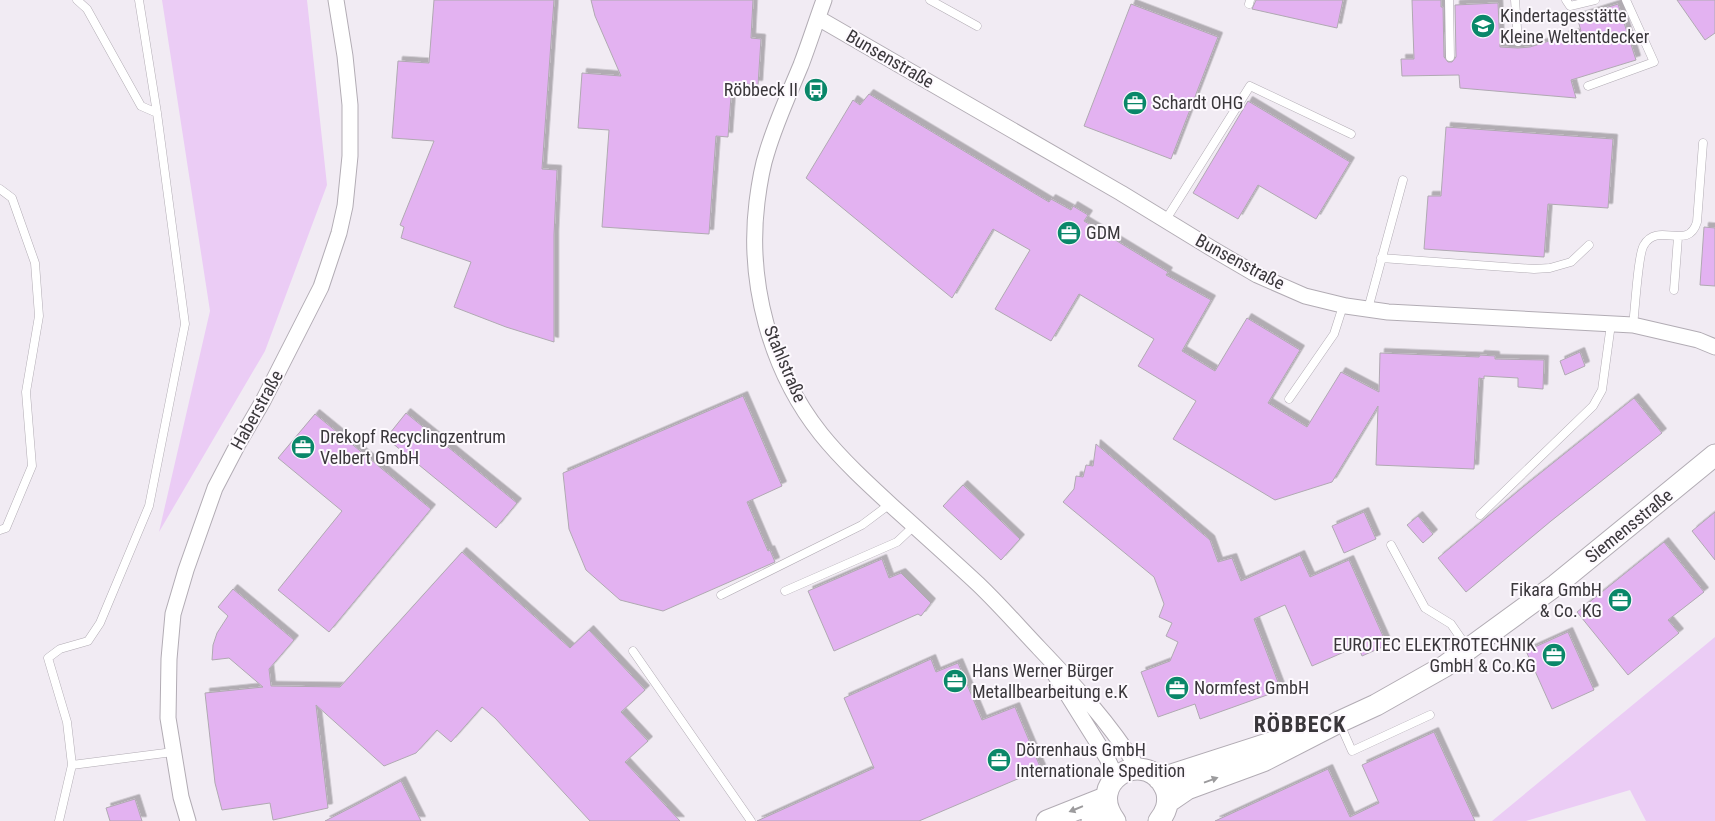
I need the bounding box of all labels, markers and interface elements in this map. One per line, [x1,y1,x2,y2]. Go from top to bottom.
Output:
place label: Kindertagesstätte Kleine Weltentdecker [1500,5,1650,47]
school or university icon: Kindertagesstätte Kleine Weltentdecker [1470,13,1496,39]
street label: Bunsenstraße [843,25,938,92]
bus stop icon: Röbbeck II [803,77,829,103]
place label: Röbbeck II [724,79,798,100]
office icon: Schardt OHG [1122,90,1148,116]
place label: Schardt OHG [1152,92,1243,113]
office icon: GDM [1056,220,1082,246]
place label: GDM [1086,222,1121,243]
street label: Bunsenstraße [1192,229,1288,294]
street label: Stahlstraße [760,322,811,405]
street label: Haberstraße [226,366,287,453]
place label: Drekopf Recyclingzentrum Velbert GmbH [320,426,506,468]
office icon: Drekopf Recyclingzentrum Velbert GmbH [290,434,316,460]
street label: Siemensstraße [1581,484,1676,567]
place label: Fikara GmbH & Co. KG [1510,579,1602,621]
office icon: Fikara GmbH & Co. KG [1607,587,1633,613]
place label: EUROTEC ELEKTROTECHNIK GmbH & Co.KG [1333,634,1536,676]
office icon: EUROTEC ELEKTROTECHNIK GmbH & Co.KG [1541,642,1567,668]
place label: Hans Werner Bürger Metallbearbeitung e.K [972,660,1128,702]
office icon: Hans Werner Bürger Metallbearbeitung e.K [942,668,968,694]
office icon: Normfest GmbH [1164,675,1190,701]
place label: Normfest GmbH [1194,677,1309,698]
district label: RÖBBECK [1254,712,1346,737]
place label: Dörrenhaus GmbH Internationale Spedition [1016,739,1185,781]
office icon: Dörrenhaus GmbH Internationale Spedition [986,747,1012,773]
one-way arrow [1204,776,1219,784]
one-way arrow [1069,806,1083,814]

